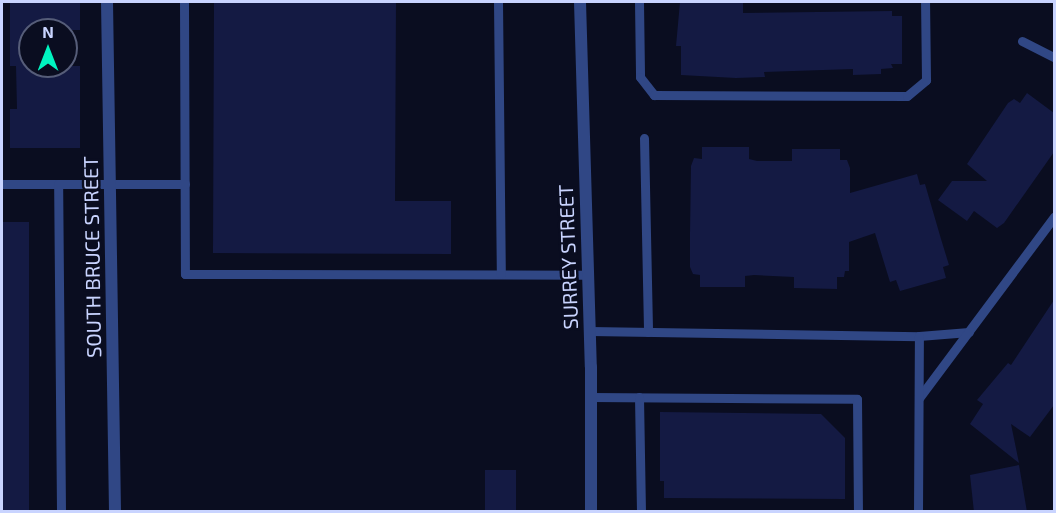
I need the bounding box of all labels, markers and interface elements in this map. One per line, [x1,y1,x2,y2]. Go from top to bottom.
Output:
north arrow [18,18,78,78]
text: N [42,22,54,41]
street label: SOUTH BRUCE STREET [78,156,106,358]
street label: SURREY STREET [553,184,583,330]

